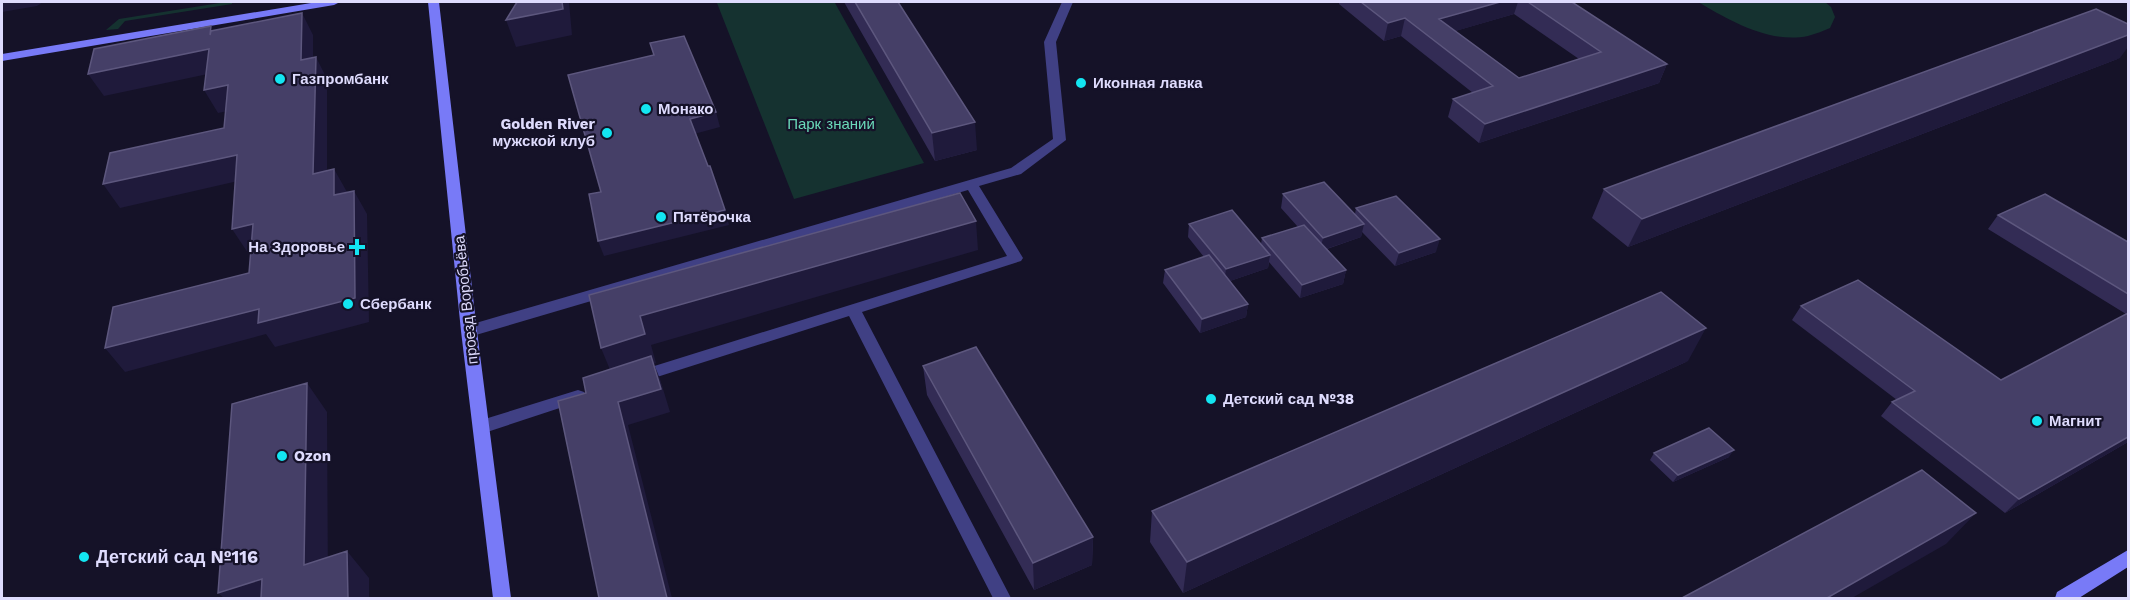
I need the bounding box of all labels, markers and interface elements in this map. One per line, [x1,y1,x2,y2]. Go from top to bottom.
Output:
place label: Газпромбанк [292,70,389,88]
marker: Газпромбанк [273,72,287,86]
place label: Иконная лавка [1093,74,1203,92]
marker: Иконная лавка [1074,76,1088,90]
place label: Монако [658,100,714,118]
marker: Монако [639,102,653,116]
place label: Golden River мужской клуб [492,115,596,150]
park label: Парк знаний [787,115,875,133]
marker: Golden River мужской клуб [600,126,614,140]
place label: Пятёрочка [673,208,751,226]
marker: Пятёрочка [654,210,668,224]
street label: проезд Воробьёва [450,234,482,365]
place label: На Здоровье [248,238,345,256]
marker: На Здоровье [350,240,364,254]
place label: Сбербанк [360,295,432,313]
marker: Сбербанк [341,297,355,311]
place label: Детский сад №38 [1223,390,1354,408]
marker: Детский сад №38 [1204,392,1218,406]
place label: Магнит [2049,412,2102,430]
marker: Магнит [2030,414,2044,428]
place label: Ozon [294,447,331,465]
marker: Ozon [275,449,289,463]
place label: Детский сад №116 [96,546,258,567]
marker: Детский сад №116 [77,550,91,564]

